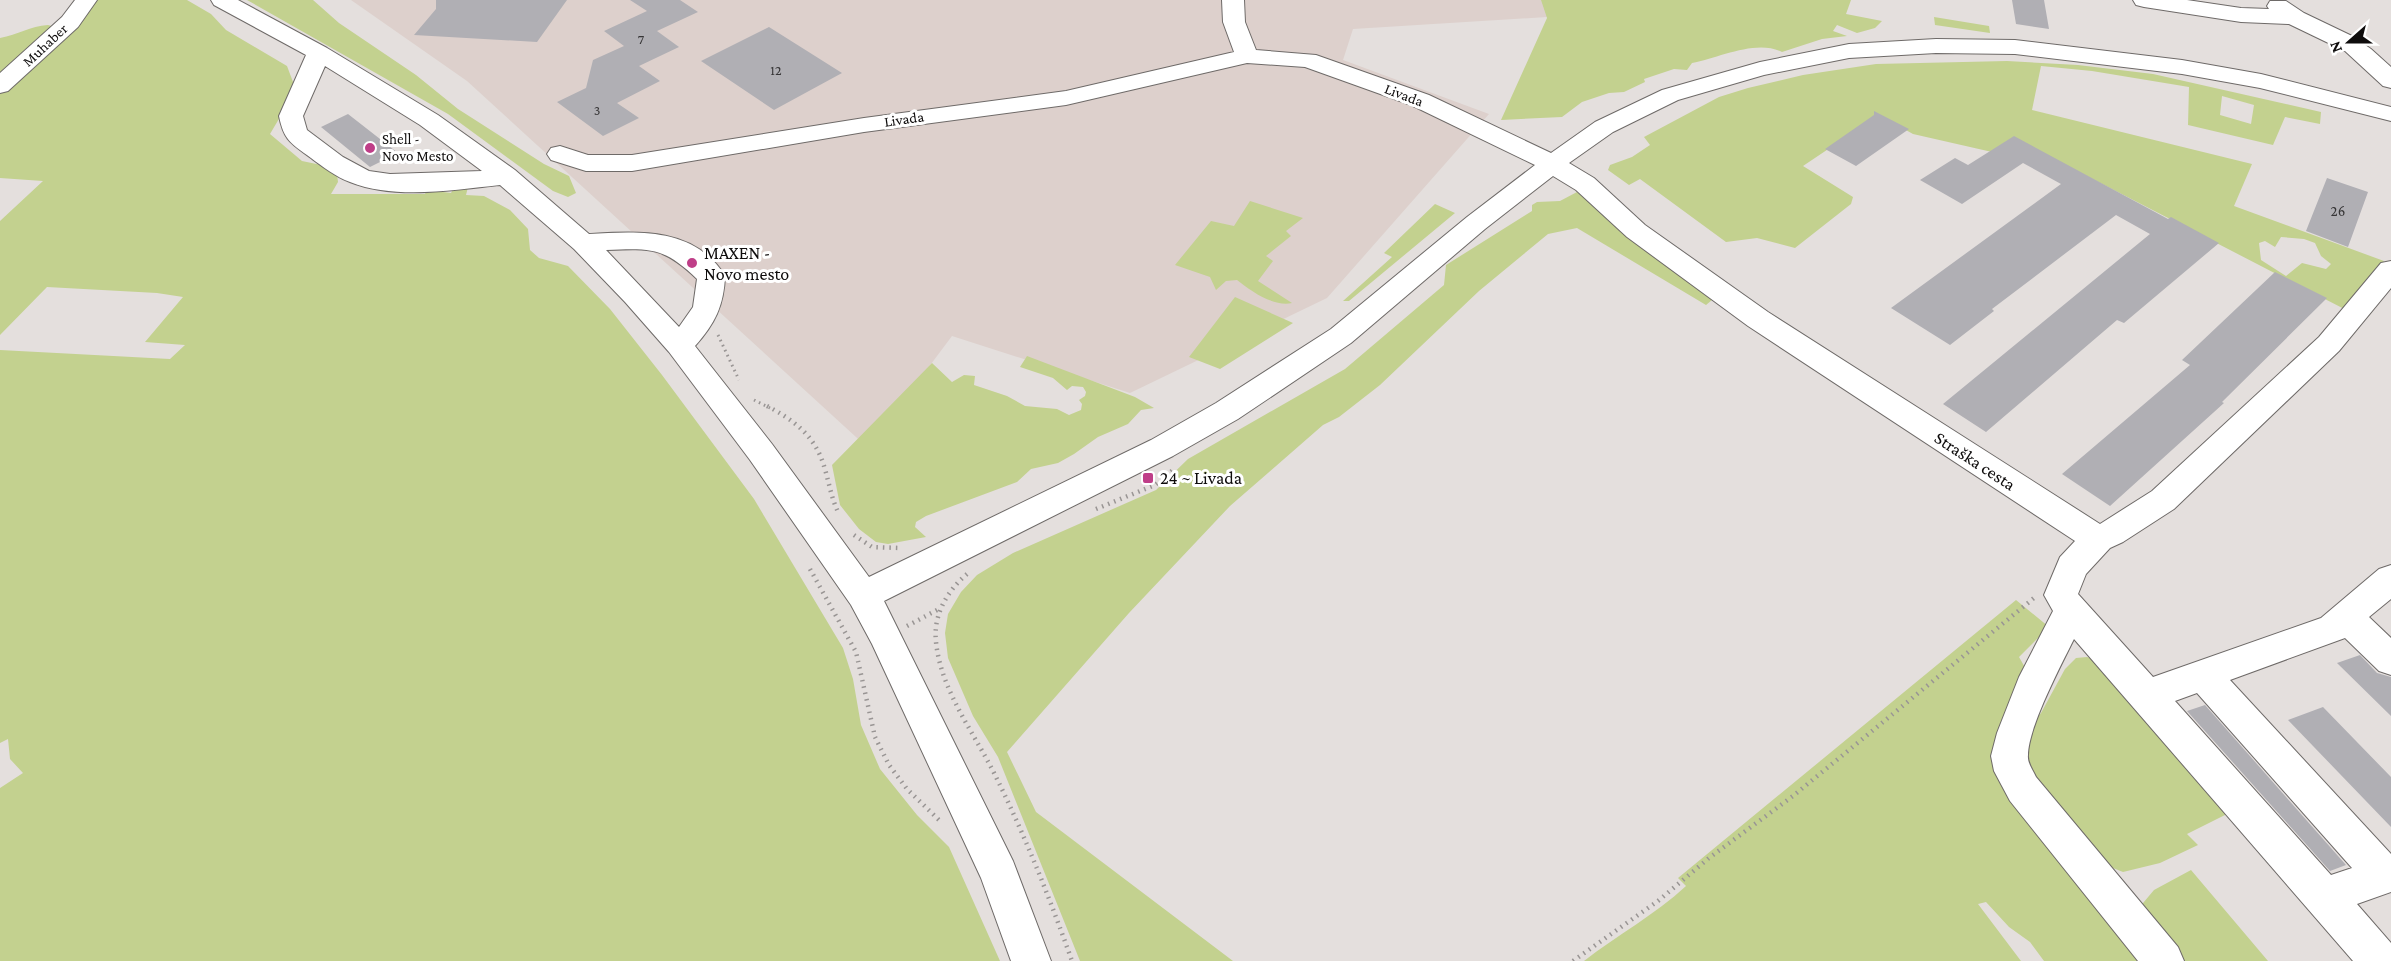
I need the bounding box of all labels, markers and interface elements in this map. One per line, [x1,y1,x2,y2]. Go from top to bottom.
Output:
north arrow [2319,12,2379,72]
street label: Muhaber [19,20,71,70]
house number: 7 [638,31,645,47]
text: N [2326,39,2345,55]
house number: 12 [770,62,782,78]
street label: Livada [1382,80,1426,110]
house number: 3 [594,102,600,118]
street label: Livada [883,108,925,130]
place label: Shell - Novo Mesto [382,131,453,164]
marker: Shell - Novo Mesto [363,141,377,155]
house number: 26 [2331,203,2345,219]
place label: MAXEN - Novo mesto [704,243,789,284]
marker: MAXEN - Novo mesto [685,256,699,270]
street label: Straška cesta [1931,427,2019,495]
place label: 24 ~ Livada [1160,468,1242,488]
marker: 24 ~ Livada [1141,471,1155,485]

